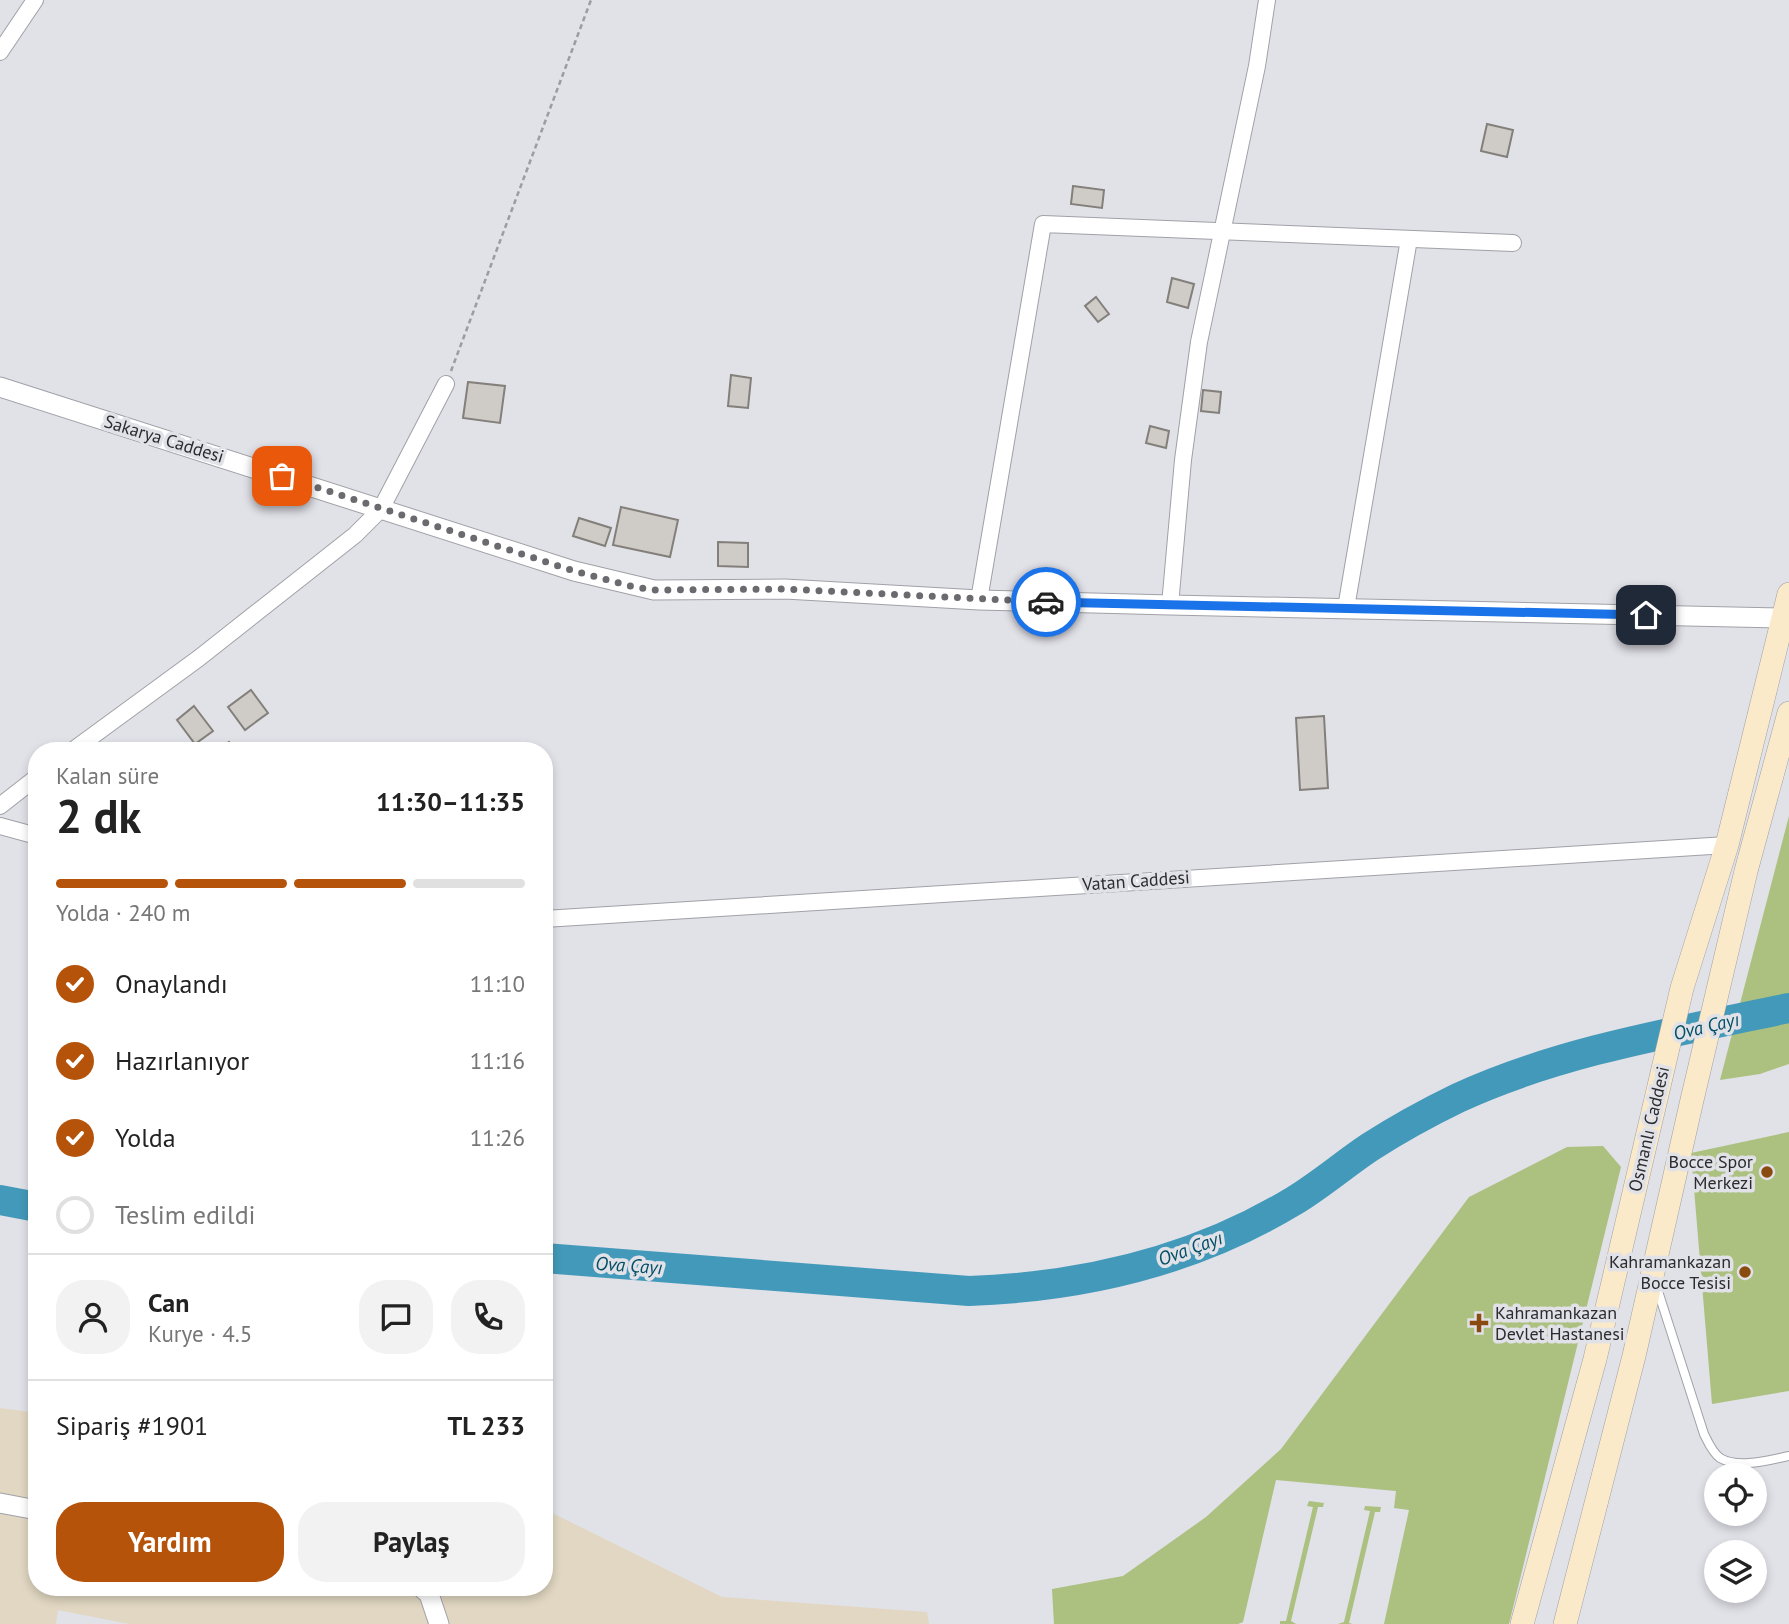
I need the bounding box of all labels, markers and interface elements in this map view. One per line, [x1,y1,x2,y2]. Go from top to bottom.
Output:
street label: Sakarya Caddesi [101,409,227,468]
pin [252,446,312,506]
icon: bag [263,457,301,495]
courier [1011,567,1081,637]
icon: car [1027,583,1065,621]
pin [1616,585,1676,645]
icon: home [1627,596,1665,634]
text: Kalan süre [56,761,159,790]
text: 11:30–11:35 [376,785,525,818]
text: 2 dk [56,786,141,846]
street label: Vatan Caddesi [1080,865,1191,896]
text: Yolda · 240 m [56,898,191,927]
icon: check [56,965,94,1003]
text: Onaylandı [115,967,228,1000]
text: 11:10 [470,969,525,998]
water label: Ova Çayı [1671,1007,1741,1045]
icon: check [56,1042,94,1080]
text: Hazırlanıyor [115,1044,249,1077]
text: 11:16 [470,1046,525,1075]
street label: Osmanlı Caddesi [1623,1064,1674,1194]
icon: check [56,1119,94,1157]
text: Yolda [115,1121,176,1154]
text: 11:26 [470,1123,525,1152]
place label: Bocce Spor Merkezi [1668,1150,1753,1194]
marker: Bocce Spor Merkezi [1759,1164,1775,1180]
text: Teslim edildi [115,1198,256,1231]
water label: Ova Çayı [1154,1225,1226,1271]
place label: Kahramankazan Bocce Tesisi [1609,1250,1731,1294]
water label: Ova Çayı [595,1251,663,1279]
marker: Kahramankazan Bocce Tesisi [1737,1264,1753,1280]
button: person [56,1280,130,1354]
button: chat [359,1280,433,1354]
button: phone [451,1280,525,1354]
text: Can [148,1286,189,1319]
place label: Kahramankazan Devlet Hastanesi [1495,1301,1625,1345]
marker: Kahramankazan Devlet Hastanesi [1469,1313,1489,1333]
text: Kurye · 4.5 [148,1319,252,1348]
text: Sipariş #1901 [56,1409,208,1442]
text: TL 233 [447,1409,525,1442]
map controls [1704,1463,1767,1603]
button: locate [1704,1463,1767,1526]
button: Yardım [56,1502,284,1582]
button: Paylaş [298,1502,525,1582]
button: layers [1704,1540,1767,1603]

